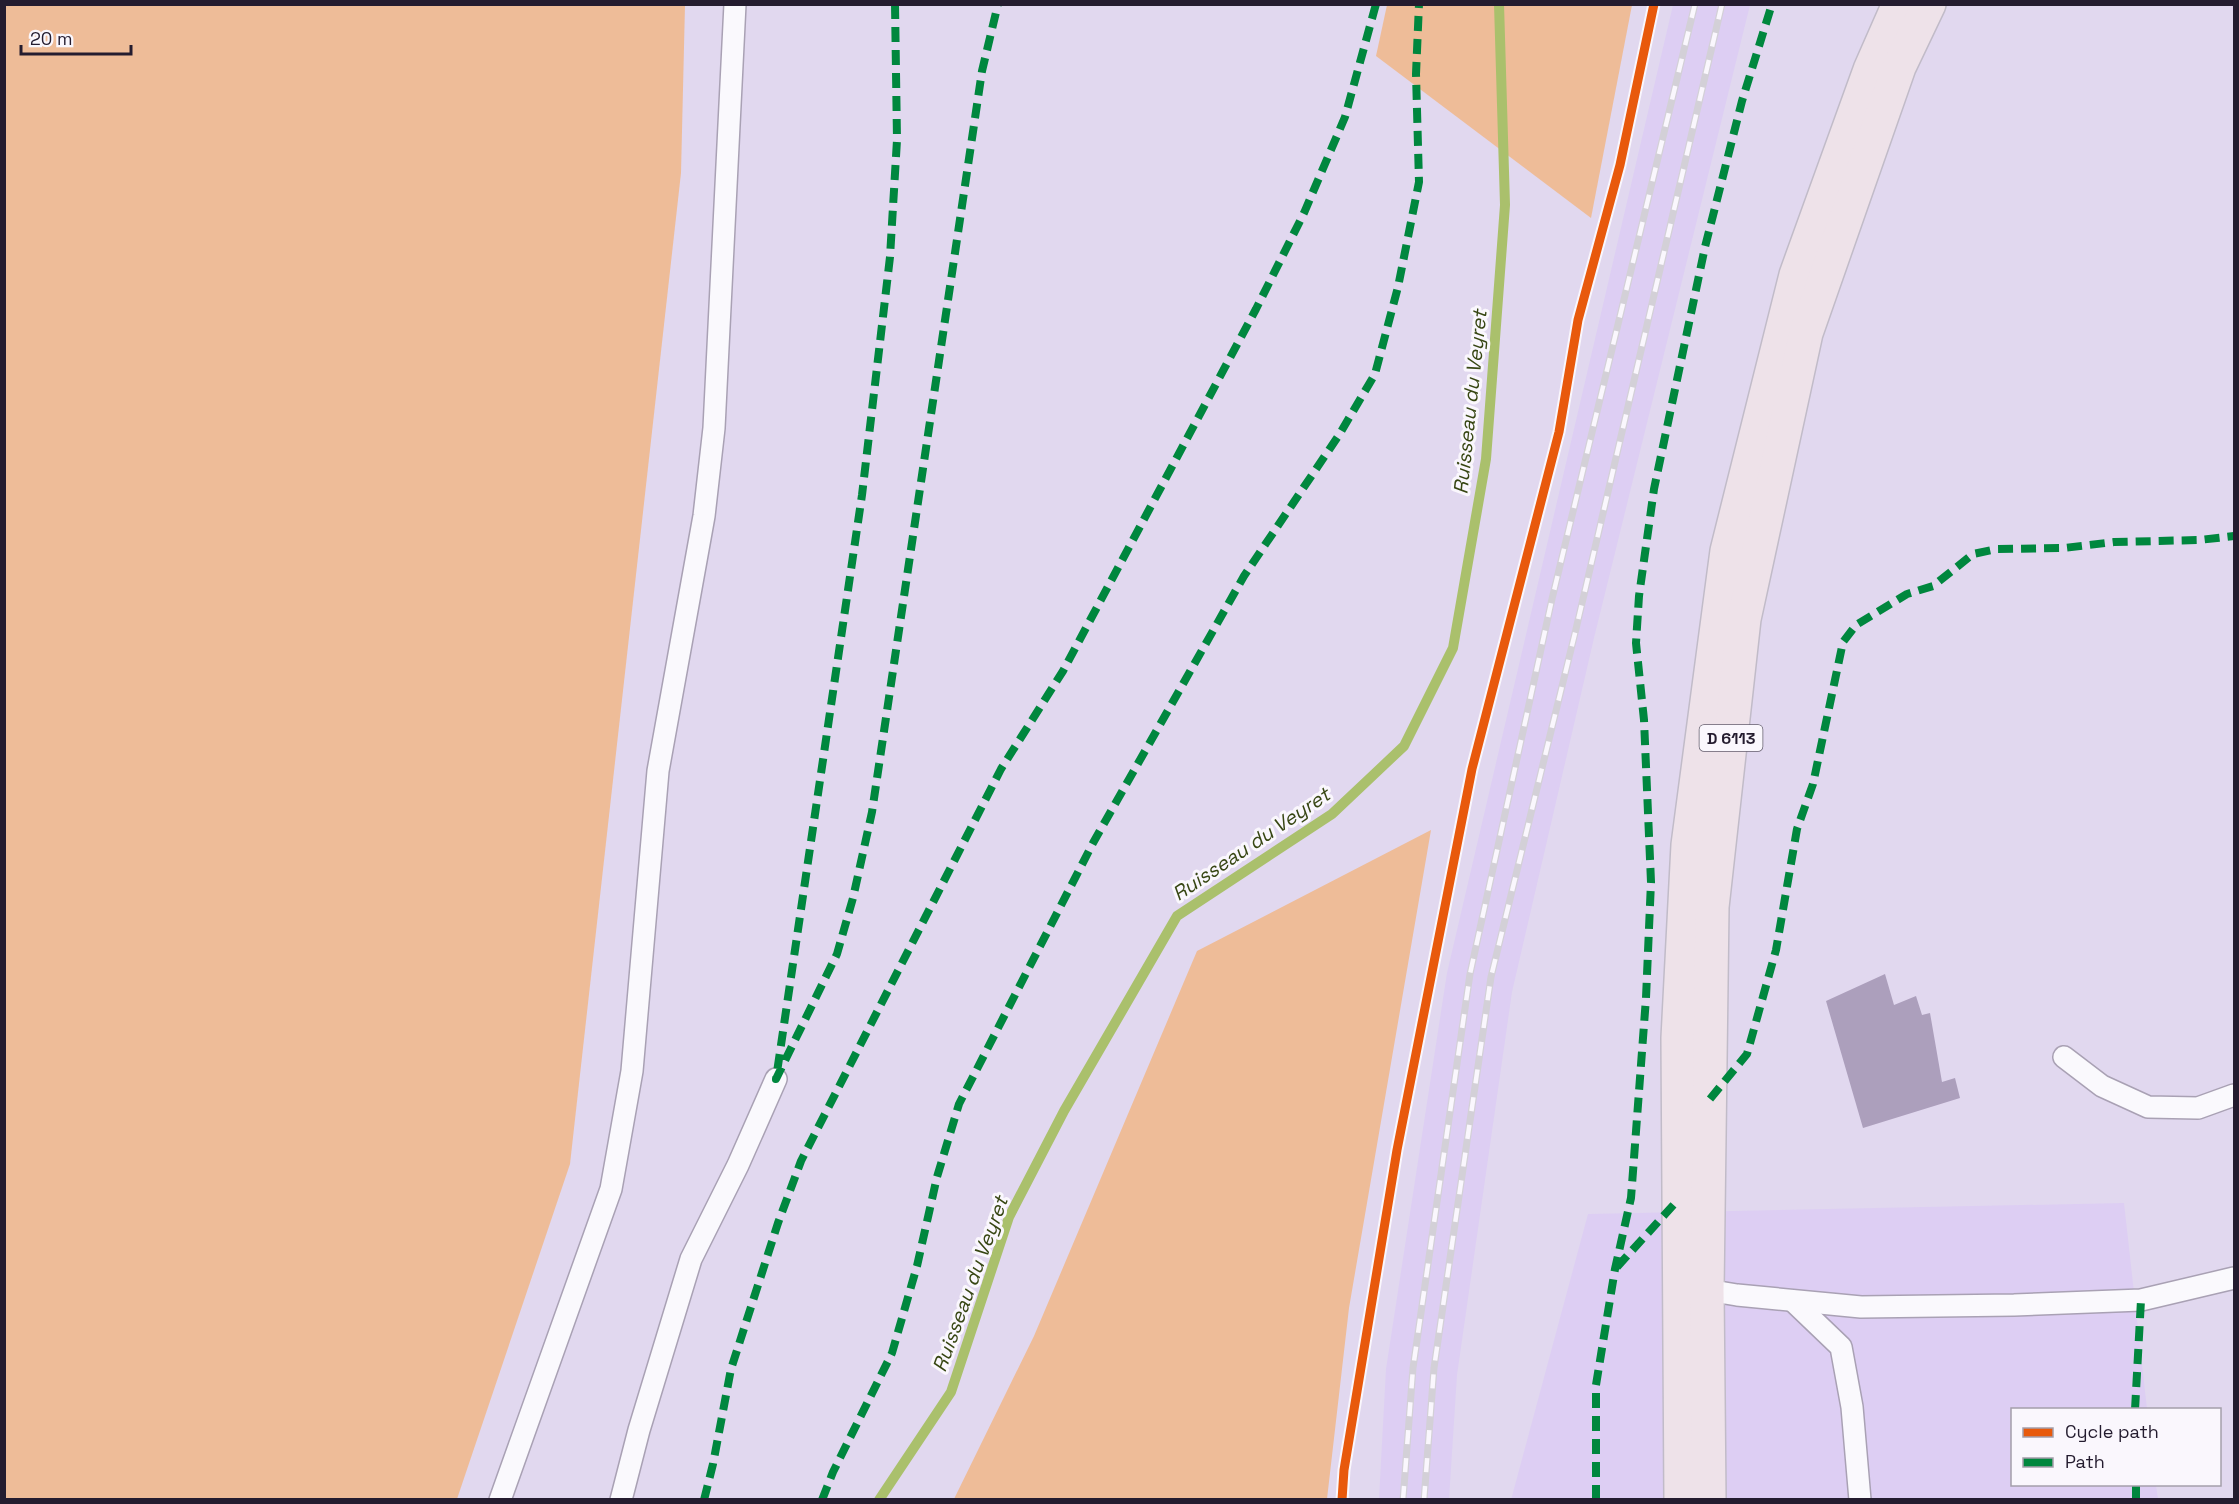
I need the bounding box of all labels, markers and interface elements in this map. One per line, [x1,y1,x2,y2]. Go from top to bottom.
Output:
scale bar [21,18,130,56]
text: 20 m [30,27,73,50]
water label: Ruisseau du Veyret [1447,307,1493,495]
road number: D 6113 [1700,725,1762,751]
water label: Ruisseau du Veyret [1167,781,1336,906]
water label: Ruisseau du Veyret [926,1191,1014,1375]
legend [2011,1408,2221,1486]
text: Cycle path [2065,1420,2159,1443]
text: Path [2065,1450,2105,1473]

